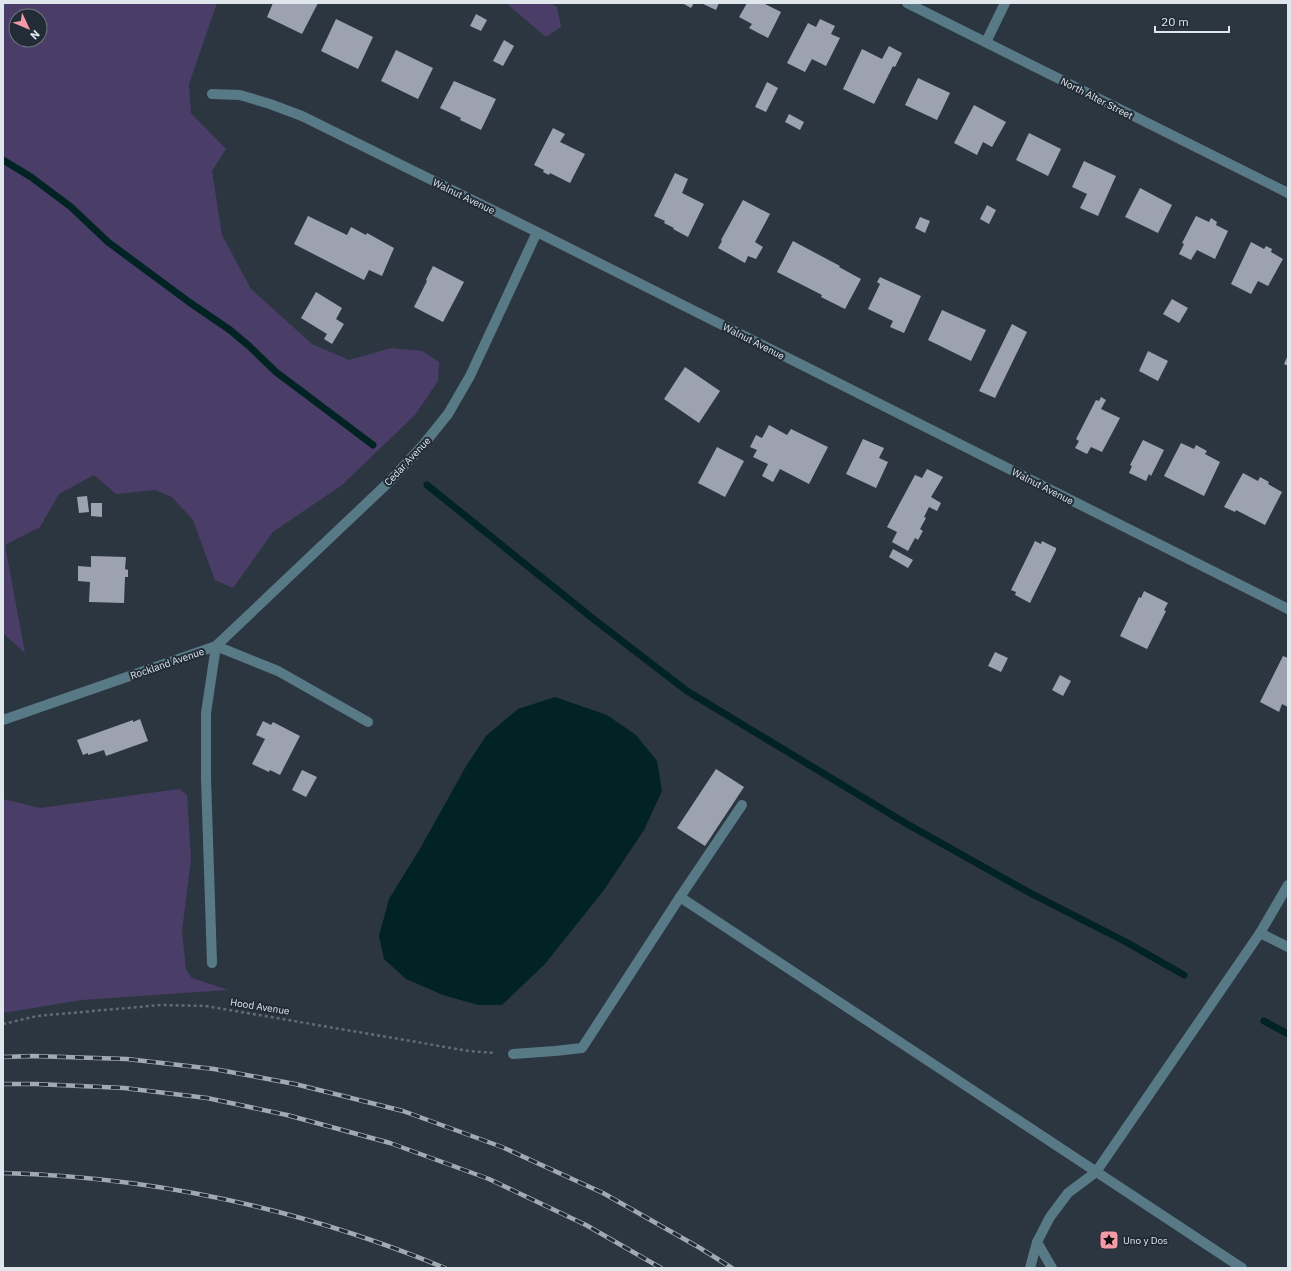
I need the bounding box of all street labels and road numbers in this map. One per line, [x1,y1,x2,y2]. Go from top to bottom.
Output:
street label: North Alter Street [1058,75,1136,122]
street label: Walnut Avenue [431,176,497,217]
street label: Walnut Avenue [721,320,787,363]
street label: Cedar Avenue [381,434,434,489]
street label: Walnut Avenue [1010,465,1076,508]
street label: Rockland Avenue [128,645,206,682]
street label: Hood Avenue [229,995,291,1018]

